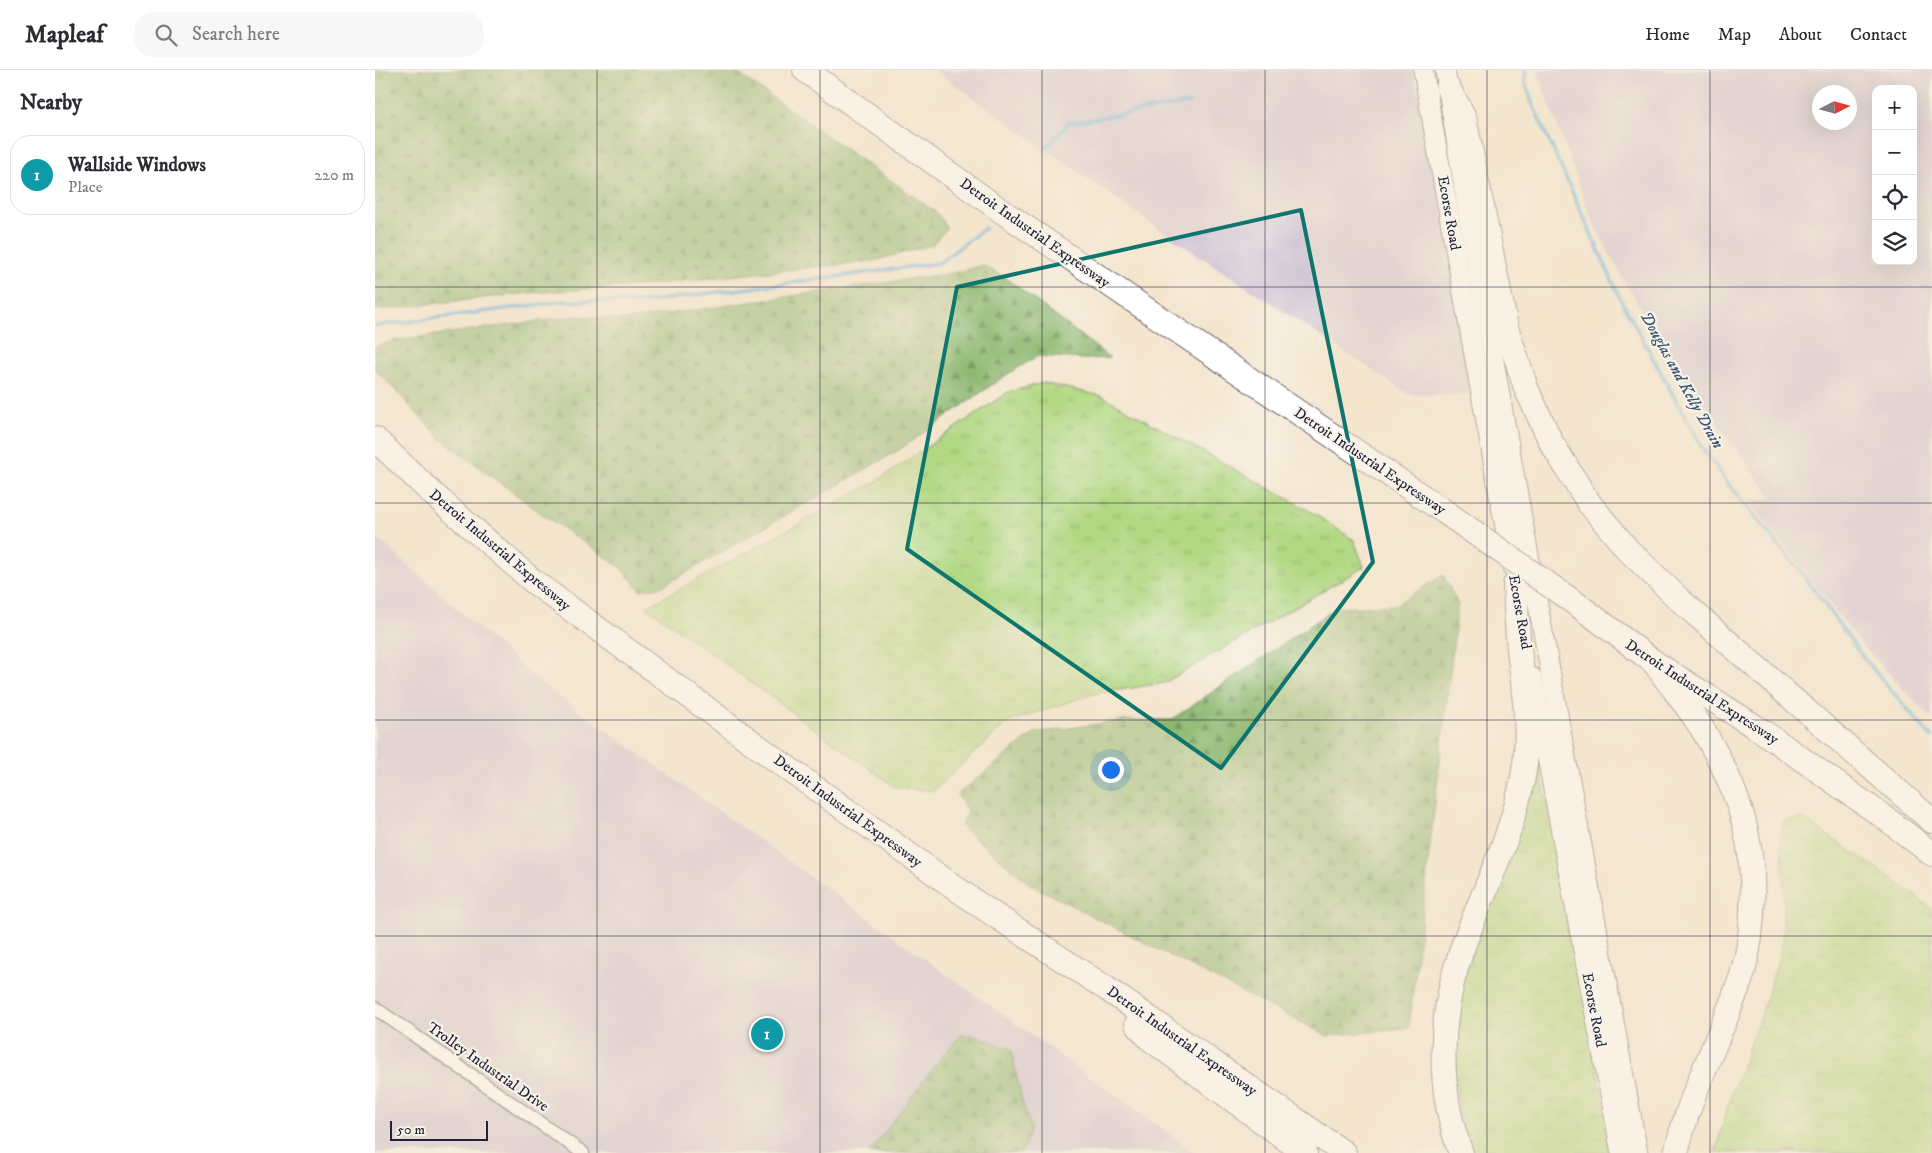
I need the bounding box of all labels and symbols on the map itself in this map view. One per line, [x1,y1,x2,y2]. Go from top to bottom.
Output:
north arrow [1812,85,1857,130]
street label: Detroit Industrial Expressway [956,174,1115,293]
street label: Ecorse Road [1433,174,1465,252]
water label: Douglas and Kelly Drain [1636,308,1728,452]
street label: Detroit Industrial Expressway [1290,403,1450,519]
street label: Detroit Industrial Expressway [425,485,575,615]
street label: Ecorse Road [1504,573,1536,651]
street label: Detroit Industrial Expressway [1622,635,1783,749]
street label: Detroit Industrial Expressway [770,751,927,872]
your location [1098,757,1124,783]
street label: Ecorse Road [1577,971,1611,1049]
street label: Detroit Industrial Expressway [1103,982,1262,1101]
pin: 1 [751,1015,783,1053]
street label: Trolley Industrial Drive [424,1018,552,1116]
scale bar [390,1118,487,1141]

